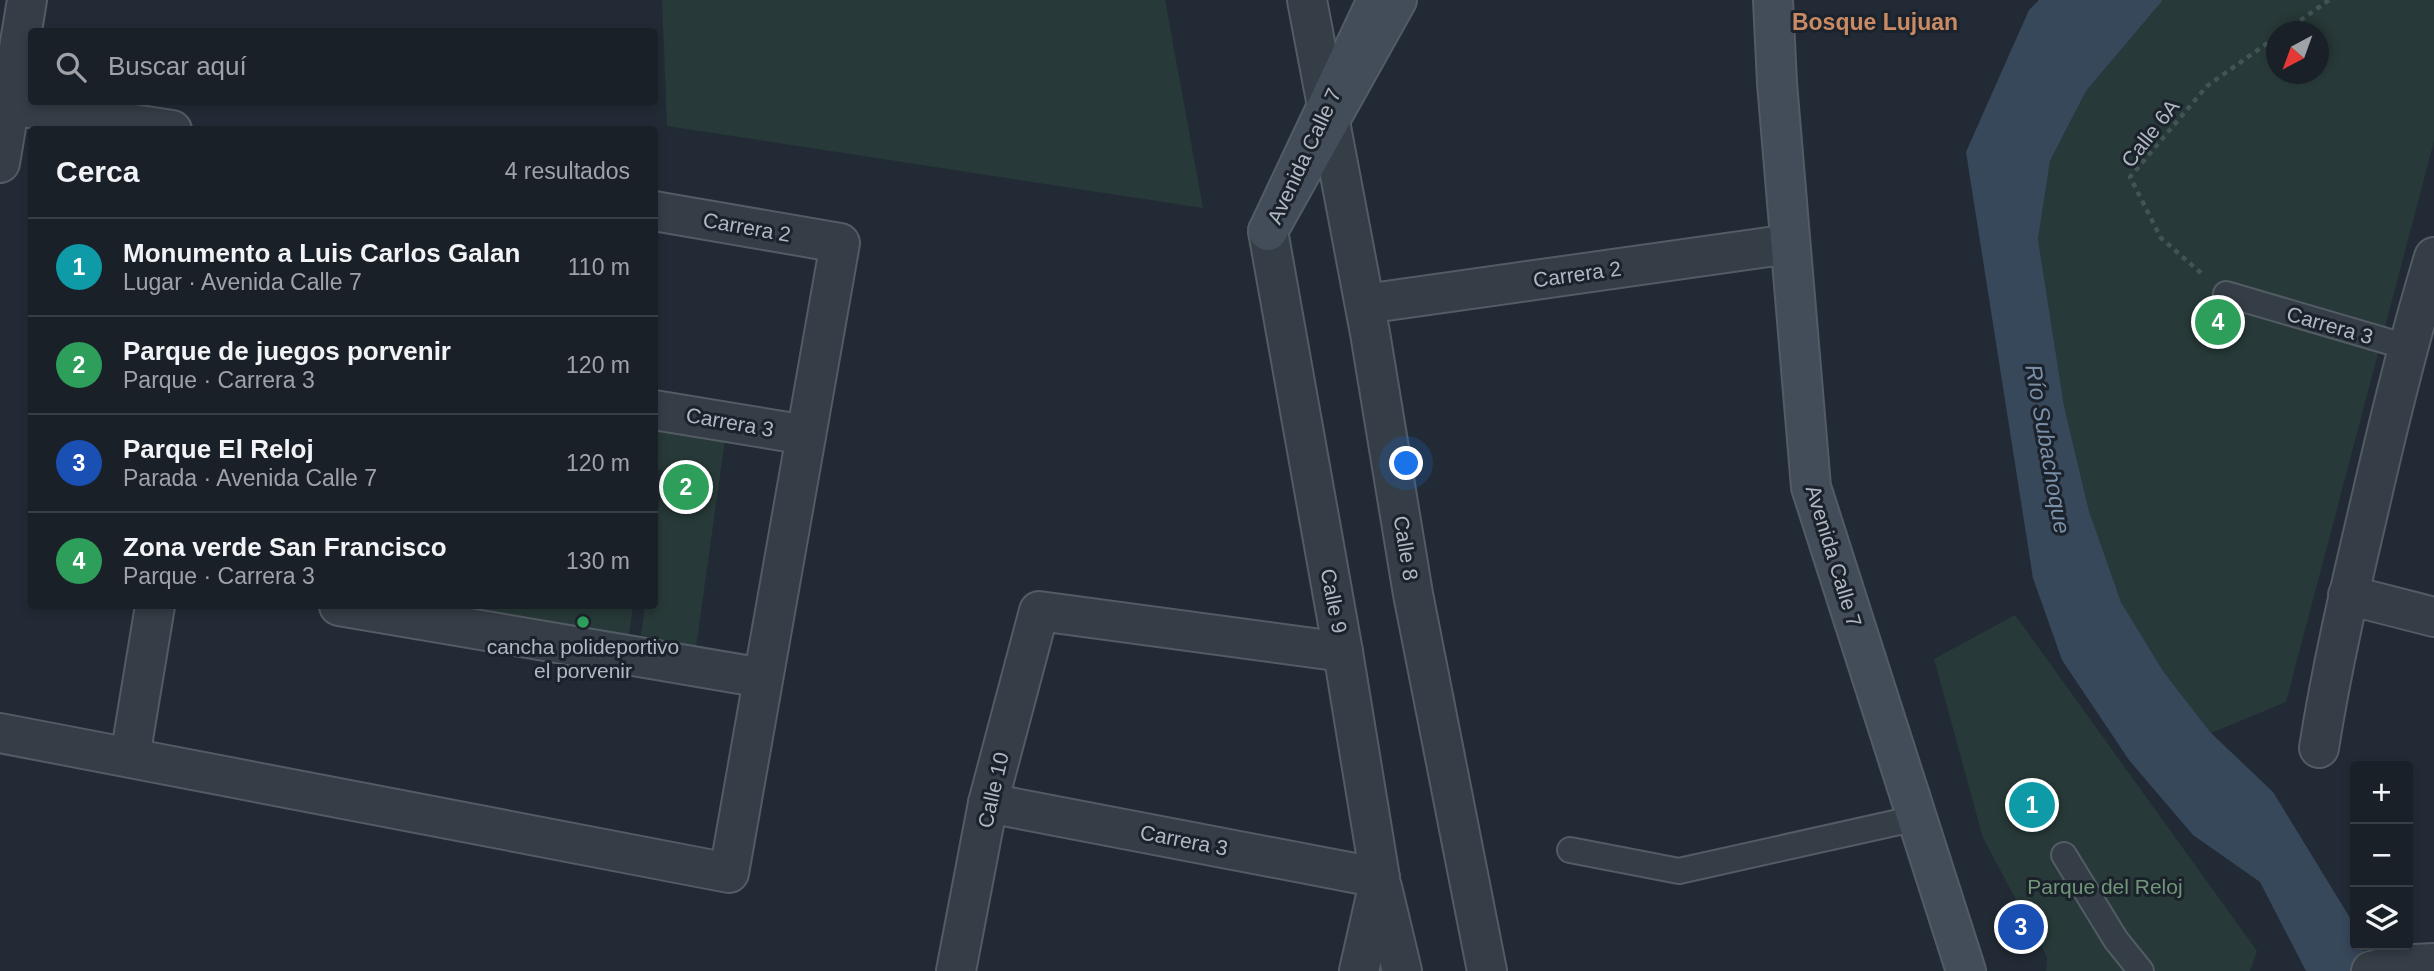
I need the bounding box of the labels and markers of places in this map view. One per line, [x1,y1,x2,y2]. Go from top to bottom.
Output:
pin: 4 [2195,296,2241,348]
pin: 2 [663,461,709,513]
marker: cancha polideportivo el porvenir [575,614,591,630]
place label: cancha polideportivo el porvenir [487,635,679,682]
pin: 1 [2009,779,2055,831]
pin: 3 [1998,901,2044,953]

